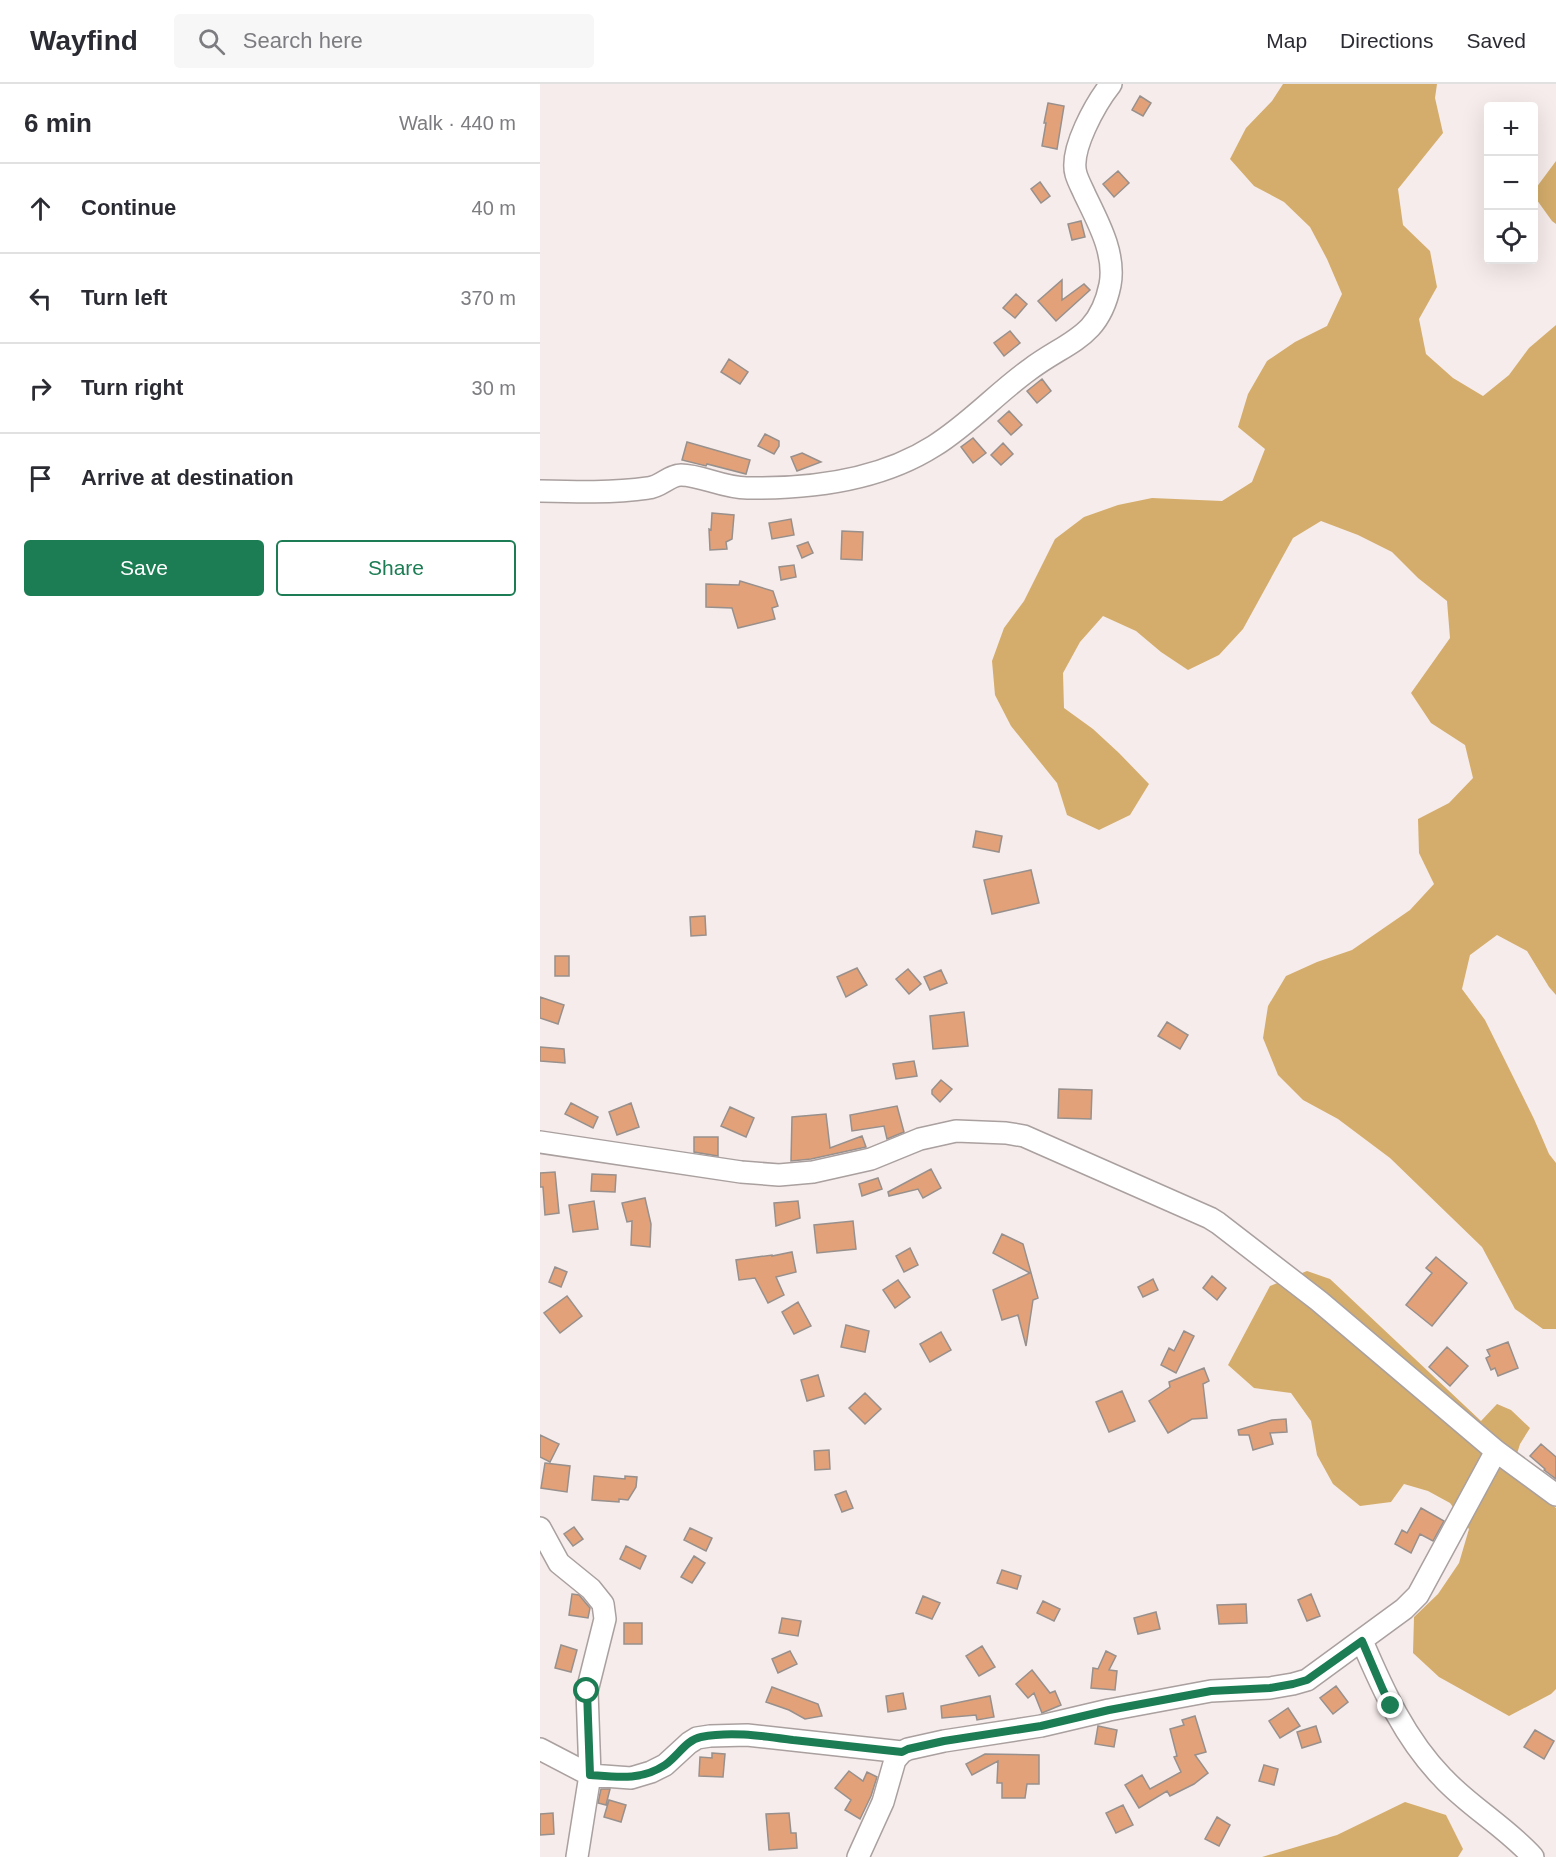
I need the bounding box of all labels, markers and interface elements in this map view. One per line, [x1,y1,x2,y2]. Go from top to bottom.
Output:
search box [174,14,594,68]
text: Wayfind [30,25,138,56]
icon: search [195,25,228,58]
text: Search here [243,28,363,53]
text: Map [1266,29,1307,52]
text: Directions [1340,29,1433,52]
text: Saved [1466,29,1526,52]
map controls [1484,102,1538,264]
button: + [1484,102,1538,156]
text: 6 min [24,108,92,138]
text: Walk · 440 m [399,112,516,134]
button: − [1484,156,1538,210]
icon: ahead [24,192,57,225]
text: Continue [81,195,176,220]
text: 40 m [472,197,516,219]
button: locate [1484,210,1538,264]
icon: left [24,282,57,315]
text: Turn left [81,285,167,310]
text: 370 m [460,287,516,309]
icon: right [24,372,57,405]
text: Turn right [81,375,183,400]
text: 30 m [472,377,516,399]
icon: arrive [24,462,57,495]
text: Arrive at destination [81,465,294,490]
button: Save [24,540,264,596]
button: Share [276,540,516,596]
route start [573,1677,599,1703]
route end [1377,1692,1403,1718]

